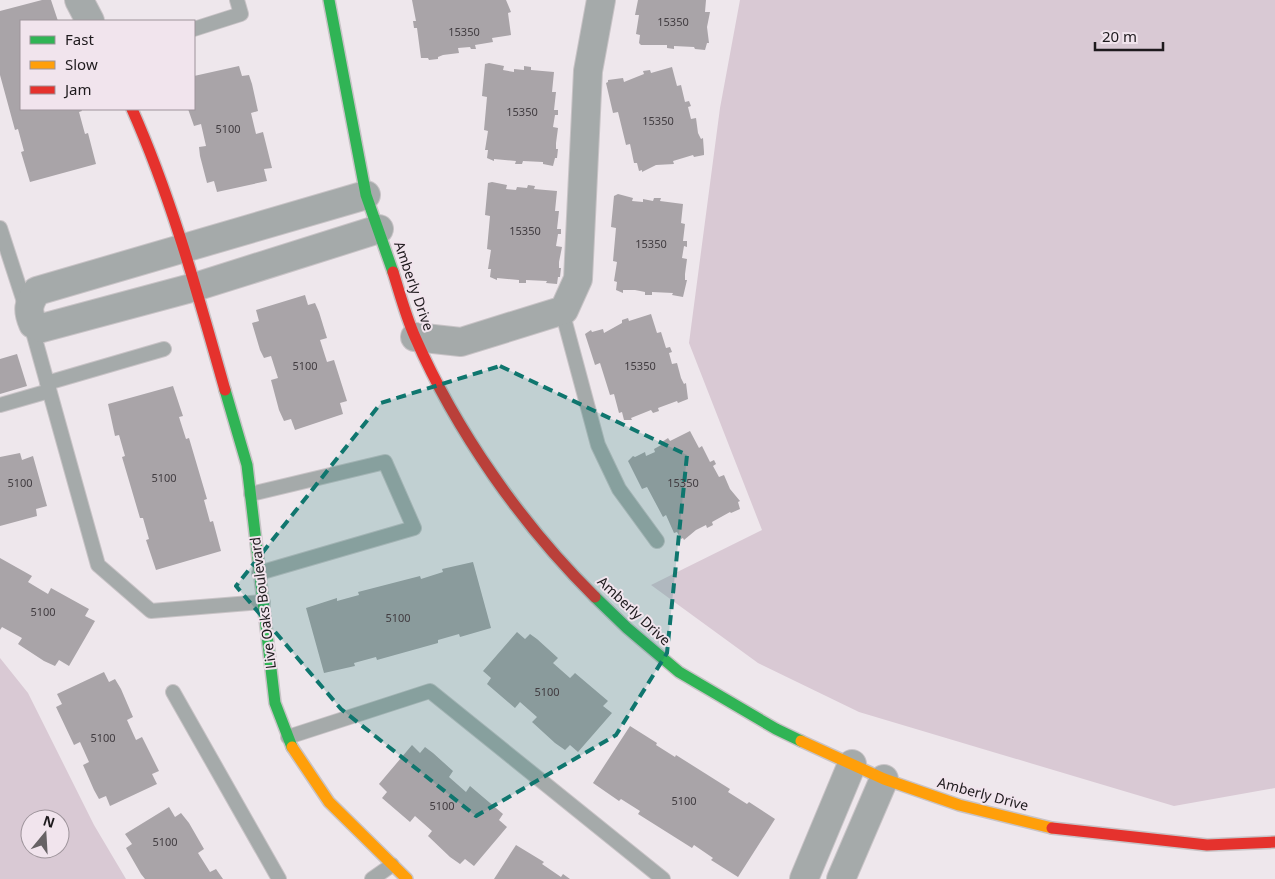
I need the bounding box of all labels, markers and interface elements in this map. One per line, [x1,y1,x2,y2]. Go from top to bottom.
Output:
house number: 15350 [657,14,689,29]
legend [20,20,195,110]
scale bar [1095,20,1162,52]
house number: 15350 [448,24,480,39]
text: 20 m [1102,26,1137,46]
text: Fast [65,29,94,49]
text: Slow [65,54,98,74]
text: Jam [63,79,92,99]
house number: 15350 [506,104,538,119]
house number: 15350 [642,113,674,128]
house number: 5100 [215,121,241,136]
house number: 15350 [509,223,541,238]
house number: 15350 [635,236,667,251]
street label: Amberly Drive [390,239,439,333]
house number: 5100 [292,358,318,373]
house number: 15350 [624,358,656,373]
house number: 5100 [151,470,177,485]
house number: 5100 [7,475,33,490]
house number: 15350 [667,475,699,490]
street label: Live Oaks Boulevard [245,536,280,670]
street label: Amberly Drive [594,572,675,649]
house number: 5100 [30,604,56,619]
house number: 5100 [385,610,411,625]
house number: 5100 [534,684,560,699]
house number: 5100 [90,730,116,745]
street label: Amberly Drive [936,772,1031,815]
house number: 5100 [671,793,697,808]
house number: 5100 [429,798,455,813]
north arrow [20,809,70,859]
text: N [41,810,58,832]
house number: 5100 [152,834,178,849]

